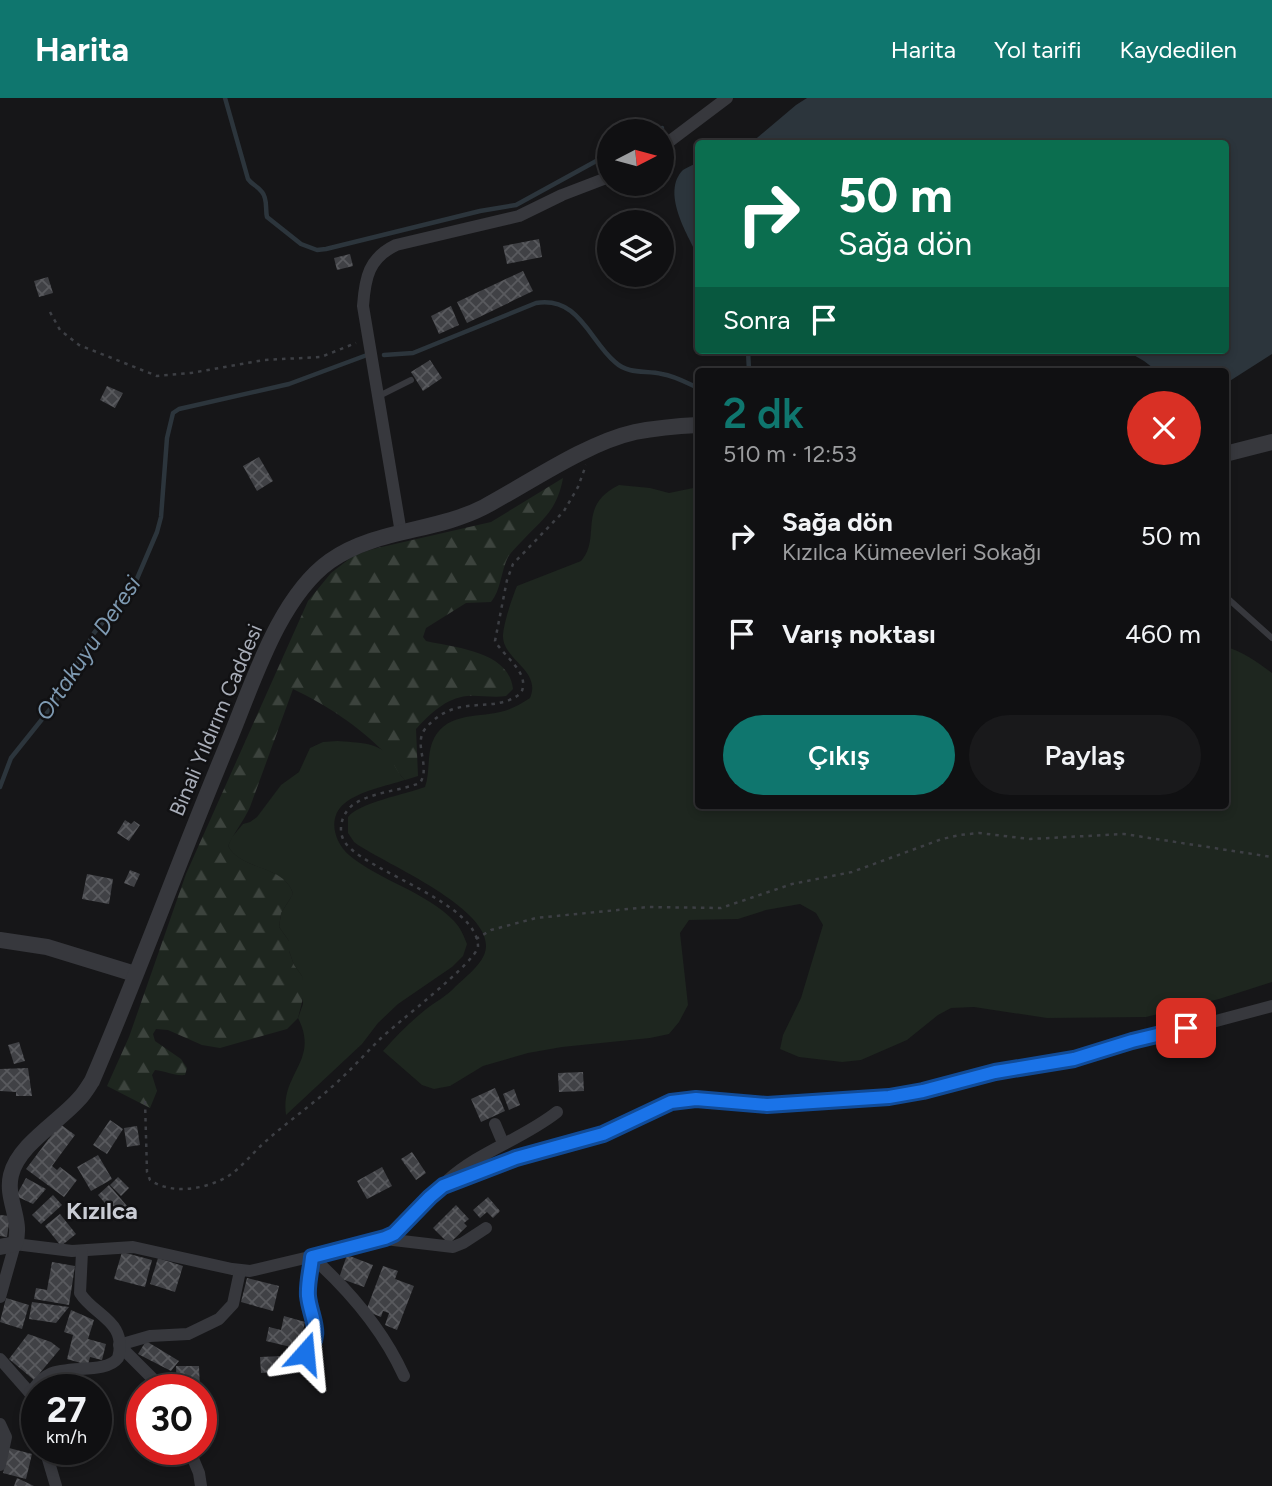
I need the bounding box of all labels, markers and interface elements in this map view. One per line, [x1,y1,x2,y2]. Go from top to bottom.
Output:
text: Harita [35,30,129,69]
text: Harita [891,35,956,64]
text: Yol tarifi [994,35,1082,64]
text: Kaydedilen [1120,35,1237,64]
north arrow [597,119,674,196]
map controls [597,119,674,287]
text: 50 m [838,165,953,224]
icon: right [723,168,814,259]
button: layers [597,210,674,287]
text: Sağa dön [838,225,972,263]
icon: arrive [805,301,843,339]
text: Sonra [723,304,791,336]
text: 2 dk [723,388,804,439]
button: close [1127,391,1201,465]
text: 510 m · 12:53 [723,440,857,468]
text: Sağa dön [782,506,893,538]
icon: right [723,517,761,555]
text: 50 m [1141,520,1201,552]
text: Kızılca Kümeevleri Sokağı [782,538,1041,566]
water label: Ortakuyu Deresi [30,570,147,725]
icon: arrive [723,615,761,653]
text: Varış noktası [782,618,936,650]
text: 460 m [1125,618,1201,650]
street label: Binali Yıldırım Caddesi [164,620,267,819]
button: Çıkış [723,715,955,795]
button: Paylaş [969,715,1201,795]
pin [1156,998,1216,1058]
icon: arrive [1167,1009,1205,1047]
district label: Kızılca [66,1196,138,1225]
position arrow [268,1316,342,1390]
speed limit sign: 30 [126,1374,217,1465]
text: 27 [47,1389,86,1431]
text: km/h [46,1426,87,1448]

